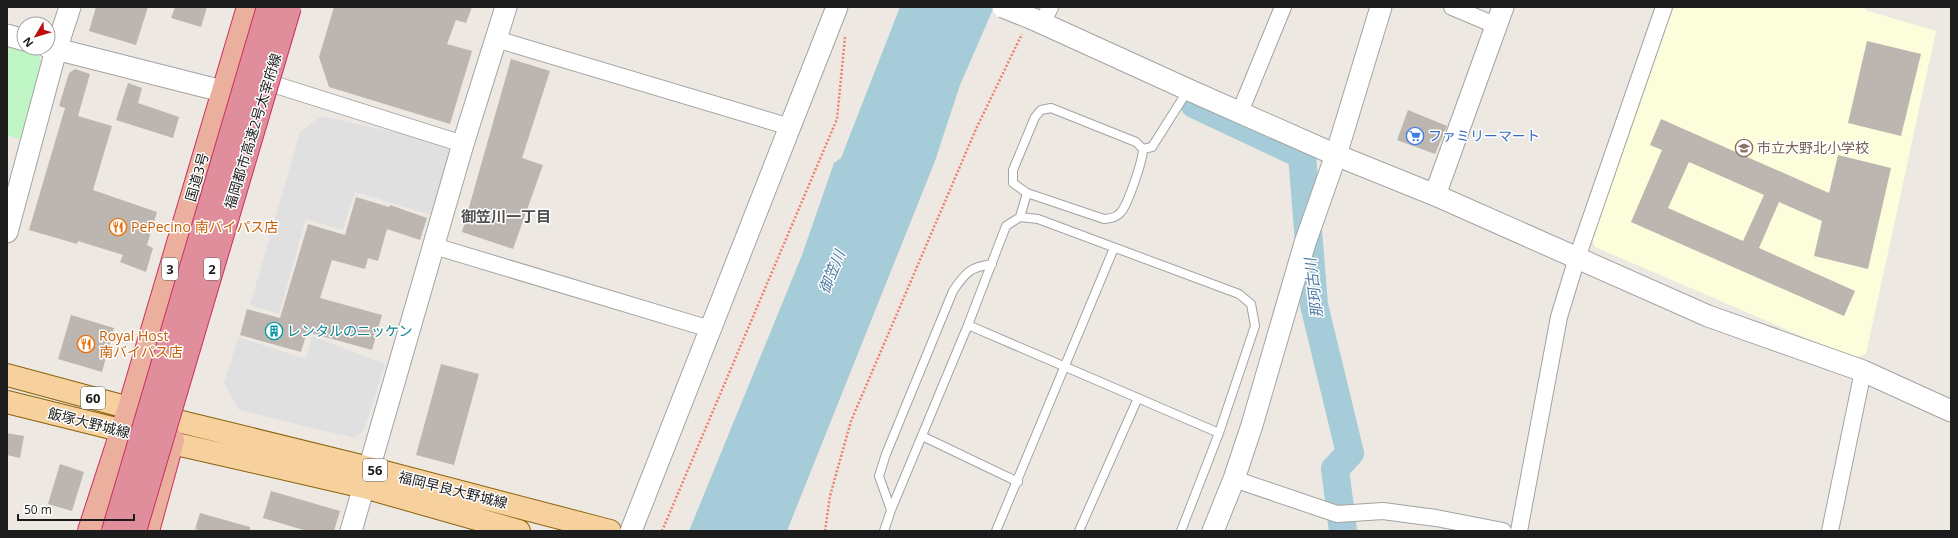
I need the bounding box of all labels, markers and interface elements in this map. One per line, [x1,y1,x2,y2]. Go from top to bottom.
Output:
north arrow [16,16,56,56]
text: N [19,34,36,51]
street label: 福岡都市高速2号太宰府線 [220,51,285,211]
supermarket icon: ファミリーマート [1405,126,1425,146]
place label: ファミリーマート [1428,126,1540,145]
school or university icon: 市立大野北小学校 [1734,138,1754,158]
place label: 市立大野北小学校 [1757,138,1869,157]
street label: 国道3号 [180,150,213,204]
district label: 御笠川一丁目 [461,206,551,226]
restaurant icon: PePecino 南バイパス店 [108,217,128,237]
place label: PePecino 南バイパス店 [131,217,278,236]
water label: 御笠川 [813,245,850,296]
water label: 那珂古川 [1299,255,1327,319]
road number: 3 [162,258,178,280]
road number: 2 [204,258,220,280]
building icon: レンタルのニッケン [264,321,284,341]
place label: レンタルのニッケン [287,321,413,340]
place label: Royal Host 南バイパス店 [99,326,183,361]
restaurant icon: Royal Host 南バイパス店 [76,334,96,354]
road number: 60 [81,387,105,409]
street label: 飯塚大野城線 [46,403,132,442]
road number: 56 [363,459,387,481]
street label: 福岡早良大野城線 [396,467,510,512]
scale bar [18,496,134,522]
text: 50 m [24,501,52,518]

